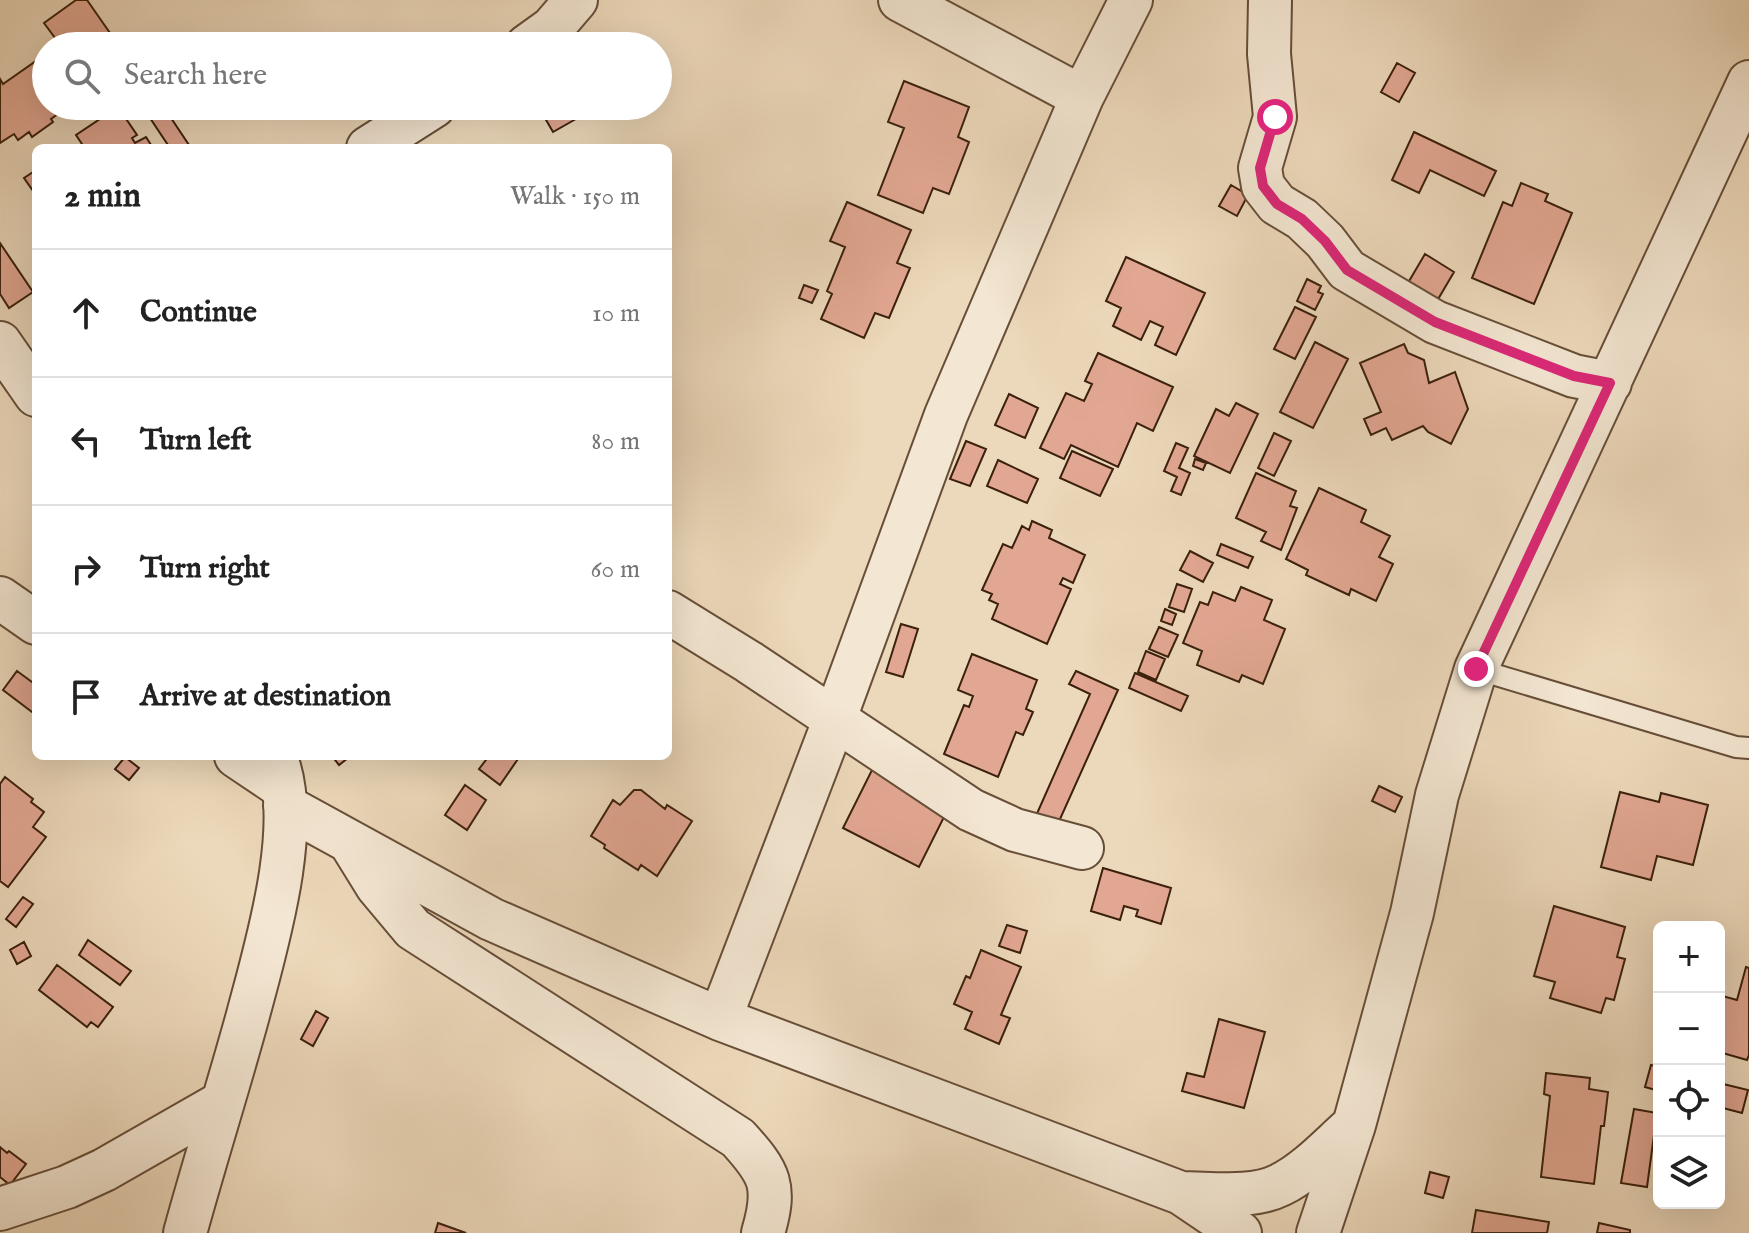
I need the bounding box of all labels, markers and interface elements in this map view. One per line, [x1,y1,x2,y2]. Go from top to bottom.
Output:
search box [32,32,672,120]
icon: search [60,54,104,98]
text: Search here [124,57,267,95]
route start [1257,99,1293,135]
text: 2 min [64,175,141,218]
text: Walk · 150 m [510,180,640,213]
icon: ahead [64,291,108,335]
text: Continue [140,294,257,332]
text: 10 m [592,297,640,330]
icon: left [64,419,108,463]
text: Turn left [140,422,251,460]
text: 80 m [591,425,640,458]
icon: right [64,547,108,591]
text: Turn right [140,550,270,588]
text: 60 m [591,553,640,586]
route end [1458,651,1494,687]
icon: arrive [64,675,108,719]
text: Arrive at destination [140,678,391,716]
map controls [1653,921,1725,1209]
button: + [1653,921,1725,993]
button: − [1653,993,1725,1065]
button: locate [1653,1065,1725,1137]
button: layers [1653,1137,1725,1209]

